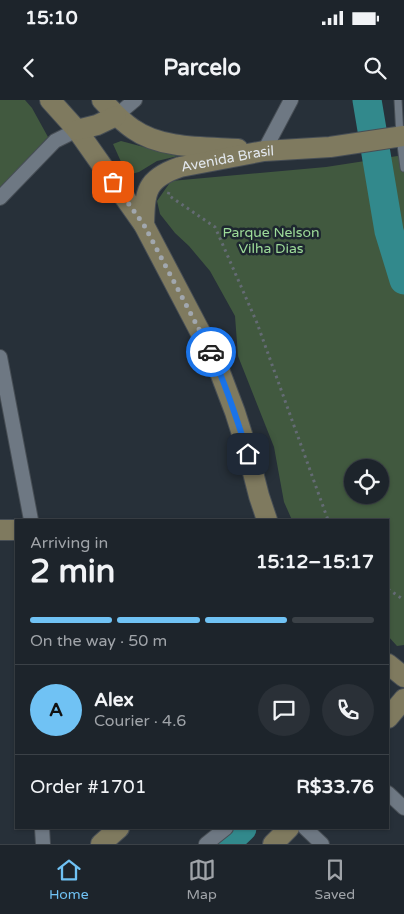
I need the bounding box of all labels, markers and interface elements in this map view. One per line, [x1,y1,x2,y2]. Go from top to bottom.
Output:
text: 15:10 [25,7,78,29]
icon: back [15,54,43,82]
icon: search [361,54,389,82]
text: Parcelo [163,55,241,81]
street label: Avenida Brasil [180,142,274,176]
pin [92,161,134,203]
icon: bag [99,168,127,196]
park label: Parque Nelson Vilha Dias [222,224,320,257]
courier [186,327,236,377]
icon: car [197,338,225,366]
pin [227,433,269,475]
icon: home [234,440,262,468]
map controls [344,459,389,504]
button: locate [344,459,389,504]
text: Arriving in [30,533,108,553]
text: 15:12–15:17 [256,551,374,573]
text: 2 min [30,553,115,591]
text: On the way · 50 m [30,631,167,651]
button: chat [258,684,310,736]
button: phone [322,684,374,736]
text: Alex [94,689,134,711]
text: A [49,699,63,721]
text: Courier · 4.6 [94,711,186,731]
text: Order #1701 [30,776,147,798]
text: R$33.76 [296,776,374,798]
tab: Home [49,856,89,903]
tab: Map [186,856,217,903]
tab: Saved [315,856,355,903]

